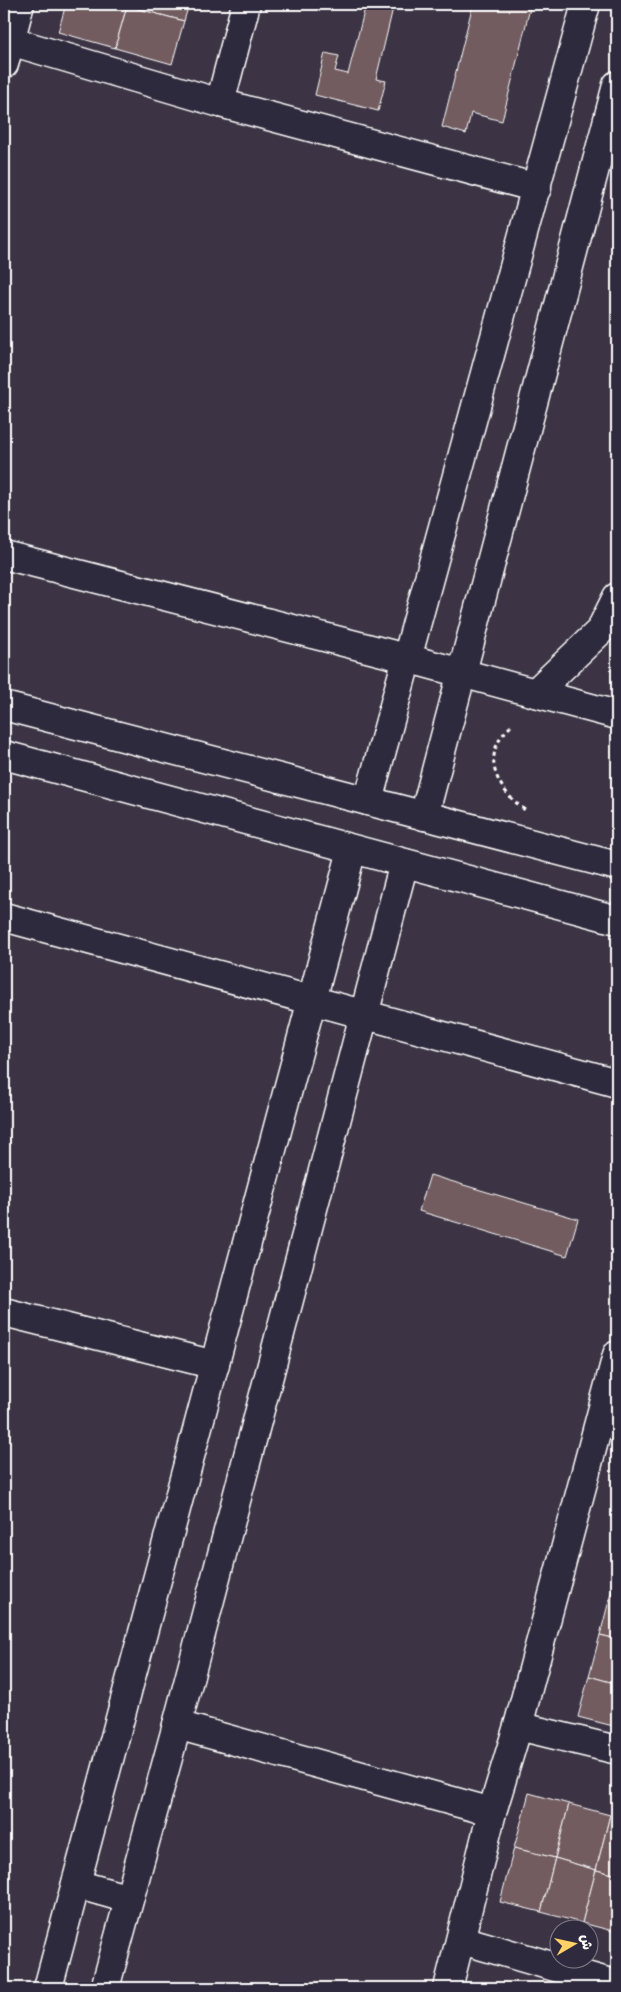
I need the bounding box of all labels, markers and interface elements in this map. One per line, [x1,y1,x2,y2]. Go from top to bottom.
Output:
north arrow [548,1920,598,1970]
text: ش [577,1933,596,1951]

